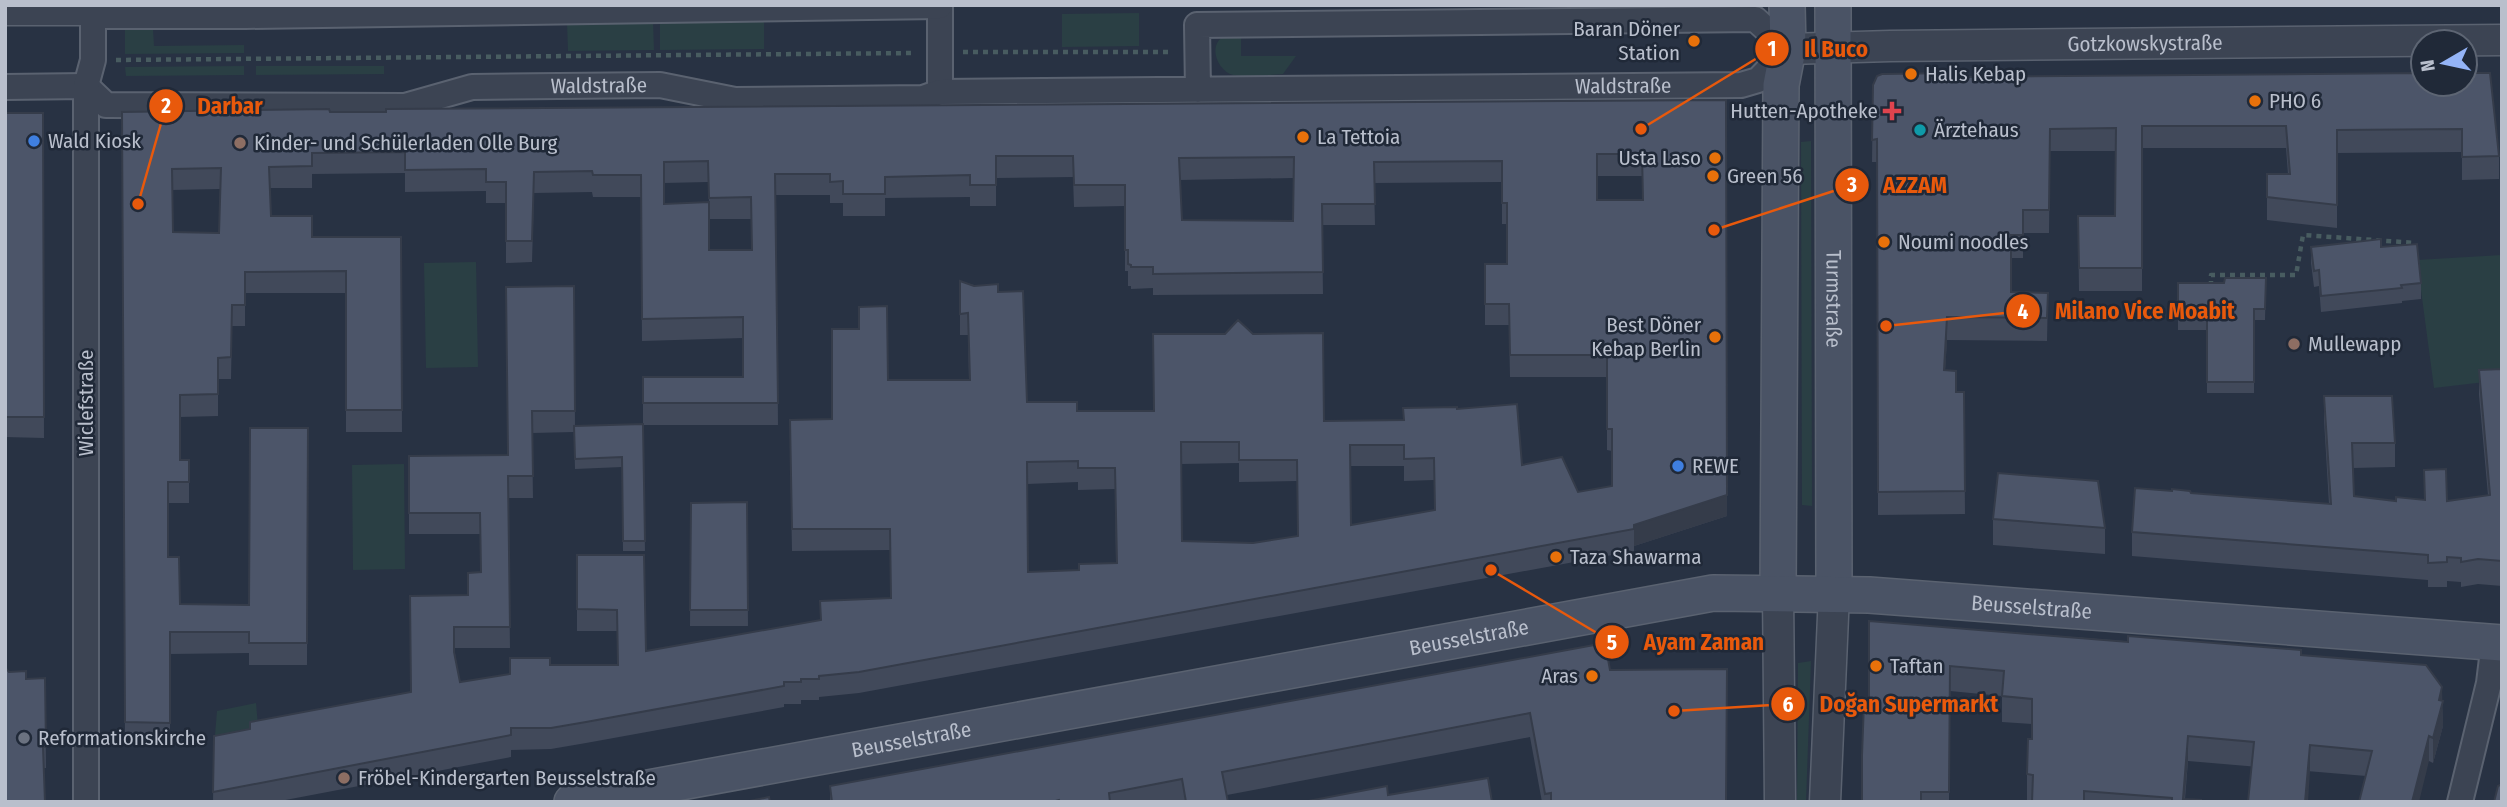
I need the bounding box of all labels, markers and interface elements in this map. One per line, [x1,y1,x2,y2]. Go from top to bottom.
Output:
place label: Baran Döner Station [1573,16,1681,66]
callout: Il Buco [1755,27,1881,71]
north arrow [2409,28,2479,98]
street label: Gotzkowskystraße [2067,30,2223,57]
marker: Baran Döner Station [1686,33,1702,49]
text: Il Buco [1804,35,1868,63]
text: 1 [1768,36,1776,62]
text: N [2415,58,2440,73]
place label: Halis Kebap [1925,61,2026,87]
marker: Halis Kebap [1903,66,1919,82]
street label: Waldstraße [550,72,647,99]
street label: Waldstraße [1575,73,1672,99]
callout: Darbar [149,84,277,128]
place label: PHO 6 [2269,88,2321,114]
text: Darbar [197,92,263,120]
text: 2 [160,93,171,119]
marker: PHO 6 [2247,93,2263,109]
place label: Hutten-Apotheke [1730,98,1878,124]
marker: Hutten-Apotheke [1884,103,1900,119]
place label: Ärztehaus [1934,117,2019,143]
marker: Ärztehaus [1912,122,1928,138]
place label: La Tettoia [1317,124,1400,150]
place label: Wald Kiosk [48,128,141,154]
marker: La Tettoia [1295,129,1311,145]
place label: Kinder- und Schülerladen Olle Burg [254,130,558,156]
marker: Wald Kiosk [26,133,42,149]
marker: Kinder- und Schülerladen Olle Burg [232,135,248,151]
place label: Usta Laso [1619,145,1701,171]
marker: Usta Laso [1707,150,1723,166]
place label: Green 56 [1727,163,1803,189]
callout: AZZAM [1834,163,1961,207]
marker: Green 56 [1705,168,1721,184]
text: AZZAM [1882,171,1947,199]
text: 3 [1846,172,1857,198]
place label: Noumi noodles [1898,229,2028,255]
marker: Noumi noodles [1876,234,1892,250]
street label: Turmstraße [1820,250,1847,348]
callout: Milano Vice Moabit [2006,289,2249,333]
text: Milano Vice Moabit [2055,297,2236,325]
text: 4 [2018,299,2029,325]
place label: Best Döner Kebap Berlin [1591,312,1702,362]
marker: Best Döner Kebap Berlin [1707,329,1723,345]
place label: Mullewapp [2308,331,2401,357]
marker: Mullewapp [2286,336,2302,352]
street label: Wiclefstraße [73,350,99,456]
place label: REWE [1692,453,1739,479]
marker: REWE [1670,458,1686,474]
place label: Taza Shawarma [1570,544,1701,570]
marker: Taza Shawarma [1548,549,1564,565]
street label: Beusselstraße [1970,590,2093,625]
street label: Beusselstraße [1407,614,1531,661]
callout: Ayam Zaman [1595,620,1778,664]
text: Ayam Zaman [1643,628,1764,656]
text: 5 [1607,630,1617,656]
place label: Taftan [1890,653,1943,679]
marker: Taftan [1868,658,1884,674]
place label: Aras [1541,663,1578,689]
marker: Aras [1584,668,1600,684]
callout: Doğan Supermarkt [1770,682,2012,726]
text: Doğan Supermarkt [1820,690,1999,718]
text: 6 [1783,692,1794,718]
street label: Beusselstraße [850,716,973,764]
place label: Reformationskirche [38,725,206,751]
marker: Reformationskirche [16,730,32,746]
place label: Fröbel-Kindergarten Beusselstraße [358,765,656,791]
marker: Fröbel-Kindergarten Beusselstraße [336,770,352,786]

